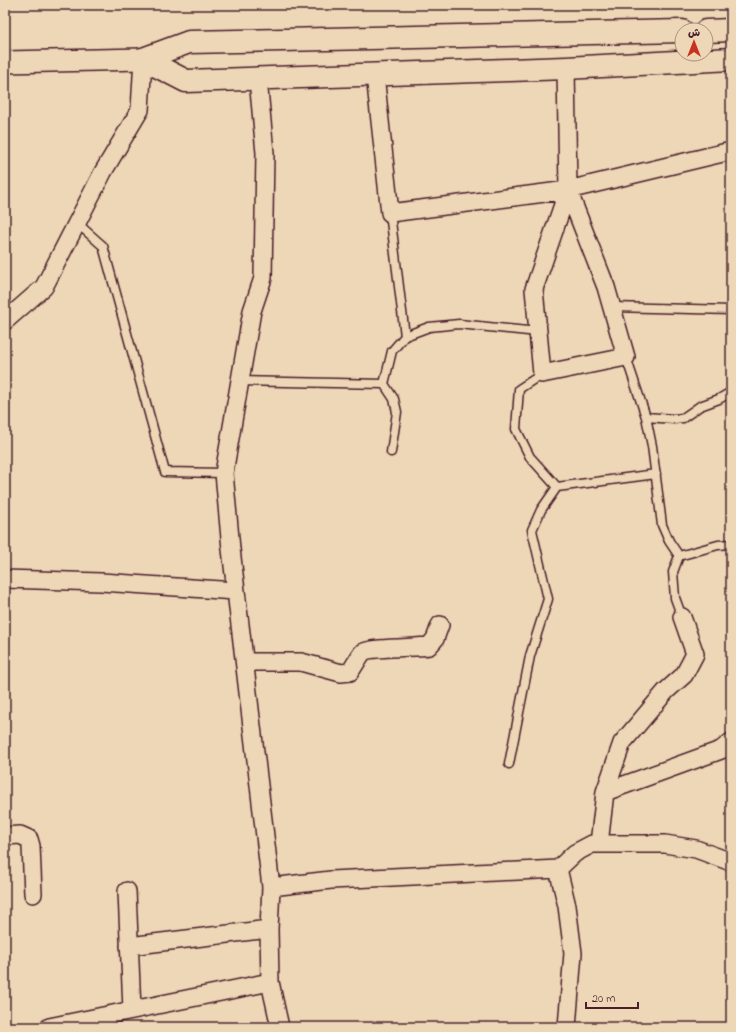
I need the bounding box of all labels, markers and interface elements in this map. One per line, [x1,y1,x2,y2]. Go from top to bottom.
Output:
north arrow [674,22,714,62]
text: ش [688,25,700,41]
scale bar [586,984,638,1010]
text: 20 m [592,990,615,1008]

